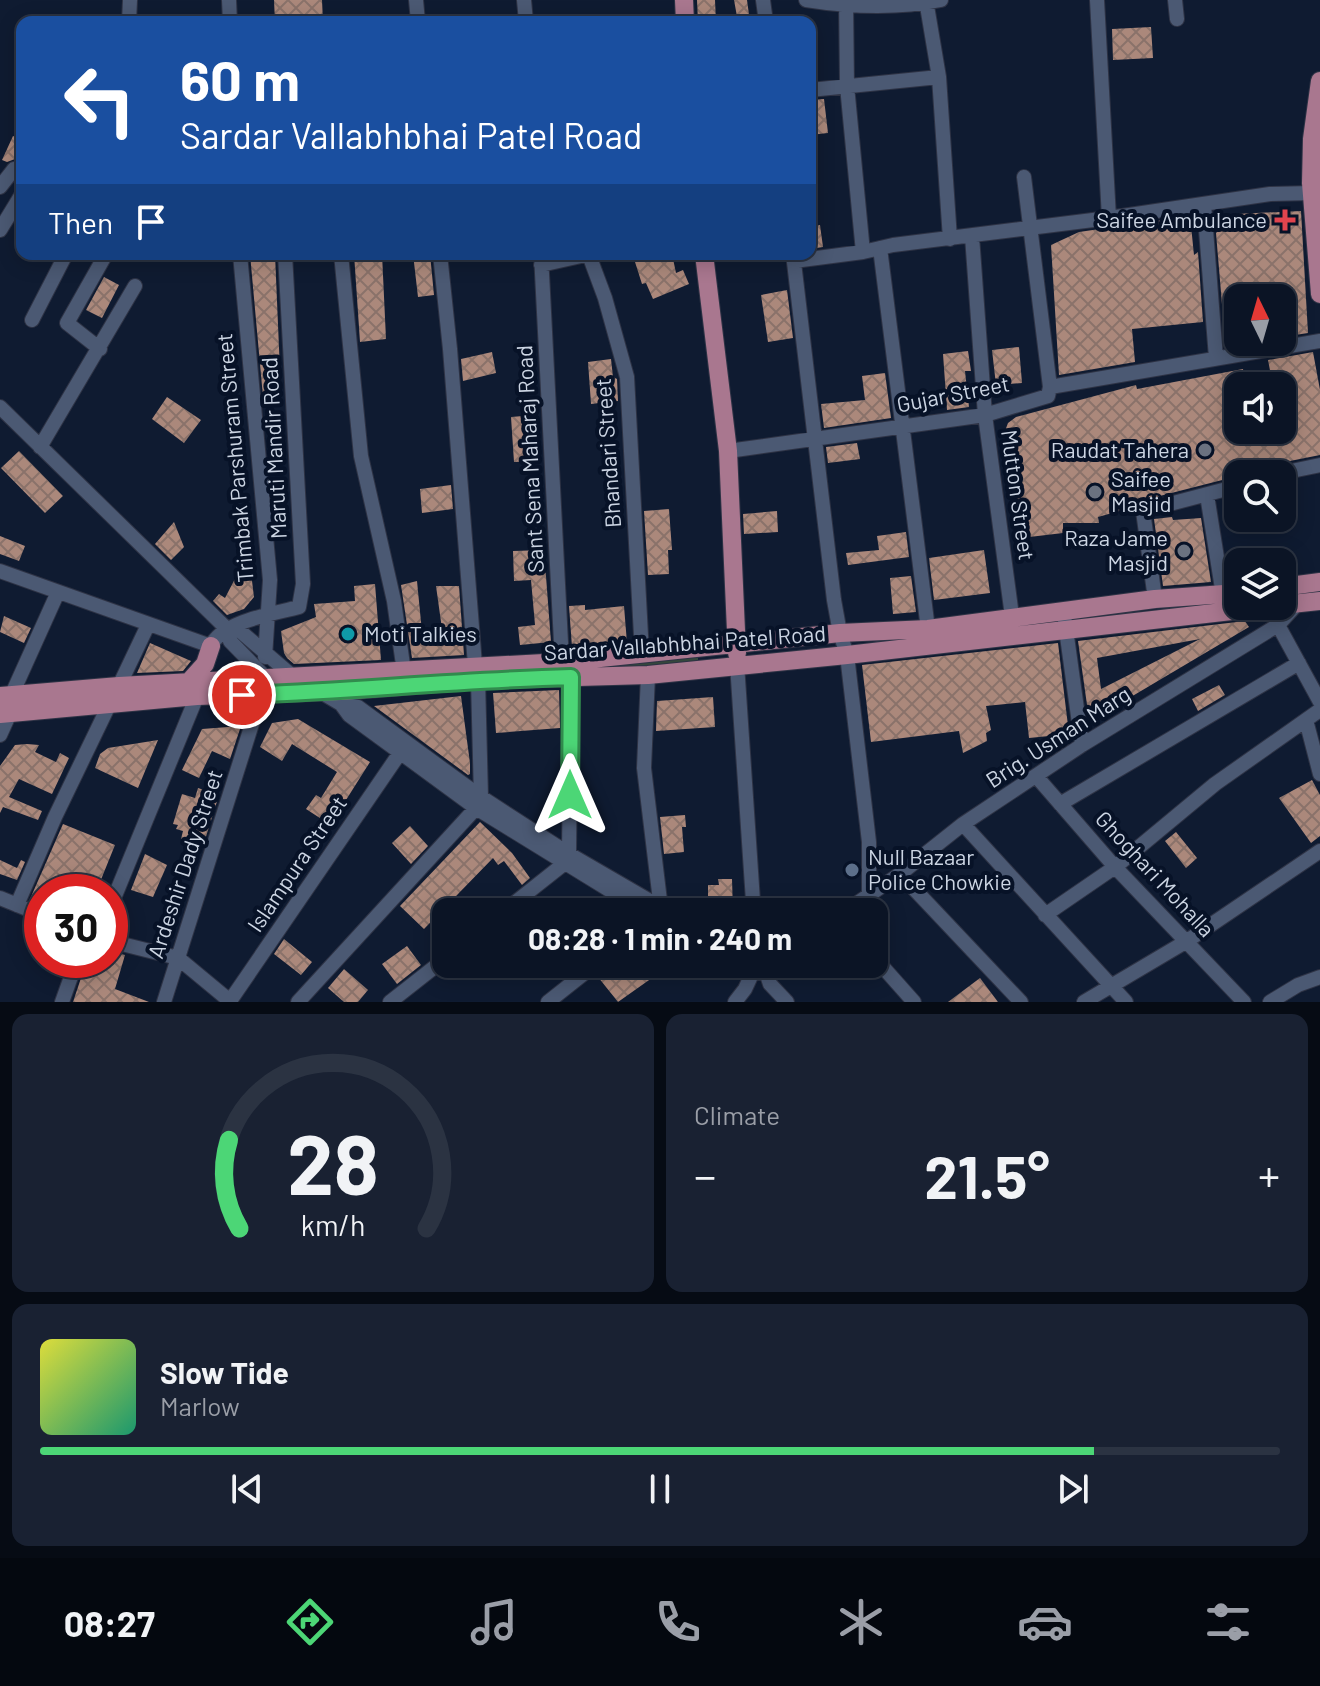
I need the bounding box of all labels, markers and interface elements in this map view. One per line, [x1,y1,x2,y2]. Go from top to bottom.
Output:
text: 60 m [180,45,300,112]
icon: left [48,48,152,152]
text: Sardar Vallabhbhai Patel Road [180,113,643,156]
icon: arrive [129,200,173,244]
text: Then [48,204,113,240]
place label: Saifee Ambulance [1096,206,1267,232]
marker: Saifee Ambulance [1274,209,1296,231]
north arrow [1224,284,1296,356]
map controls [1224,284,1296,620]
street label: Trimbak Parshuram Street [210,332,258,584]
street label: Sant Sena Maharaj Road [510,344,548,574]
street label: Maruti Mandir Road [255,356,291,540]
street label: Gujar Street [894,369,1011,417]
button: sound [1224,372,1296,444]
street label: Bhandari Street [589,377,625,529]
street label: Mutton Street [997,428,1041,562]
place label: Raudat Tahera [1051,436,1189,462]
marker: Raudat Tahera [1196,441,1214,459]
button: search [1224,460,1296,532]
place label: Saifee Masjid [1111,465,1172,516]
marker: Saifee Masjid [1086,483,1104,501]
place label: Raza Jame Masjid [1064,524,1168,575]
marker: Raza Jame Masjid [1175,542,1193,560]
button: layers [1224,548,1296,620]
street label: Sardar Vallabhbhai Patel Road [543,619,827,665]
place label: Moti Talkies [364,620,477,646]
marker: Moti Talkies [339,625,357,643]
pin [208,661,276,729]
icon: arrive [220,673,264,717]
street label: Brig. Usman Marg [980,680,1134,792]
position arrow [528,753,612,837]
street label: Ardeshir Dady Street [141,766,227,961]
street label: Islampura Street [241,791,351,936]
street label: Ghoghari Mohalla [1091,805,1221,942]
place label: Null Bazaar Police Chowkie [868,843,1012,894]
marker: Null Bazaar Police Chowkie [843,861,861,879]
speed limit sign: 30 [24,874,128,978]
text: 08:28 · 1 min · 240 m [528,920,792,956]
text: Climate [694,1099,780,1130]
text: 28 [287,1112,379,1212]
text: 21.5° [924,1139,1050,1211]
text: − [694,1148,716,1201]
text: + [1258,1148,1280,1201]
text: km/h [301,1207,365,1242]
text: Slow Tide [160,1354,289,1390]
text: Marlow [160,1390,240,1421]
icon: previous [225,1467,269,1511]
icon: pause [638,1467,682,1511]
icon: next [1051,1467,1095,1511]
icon: directions [282,1594,338,1650]
icon: music [466,1594,522,1650]
icon: phone [650,1594,706,1650]
icon: climate [833,1594,889,1650]
icon: car [1017,1594,1073,1650]
icon: filters [1200,1594,1256,1650]
text: 08:27 [64,1601,155,1644]

